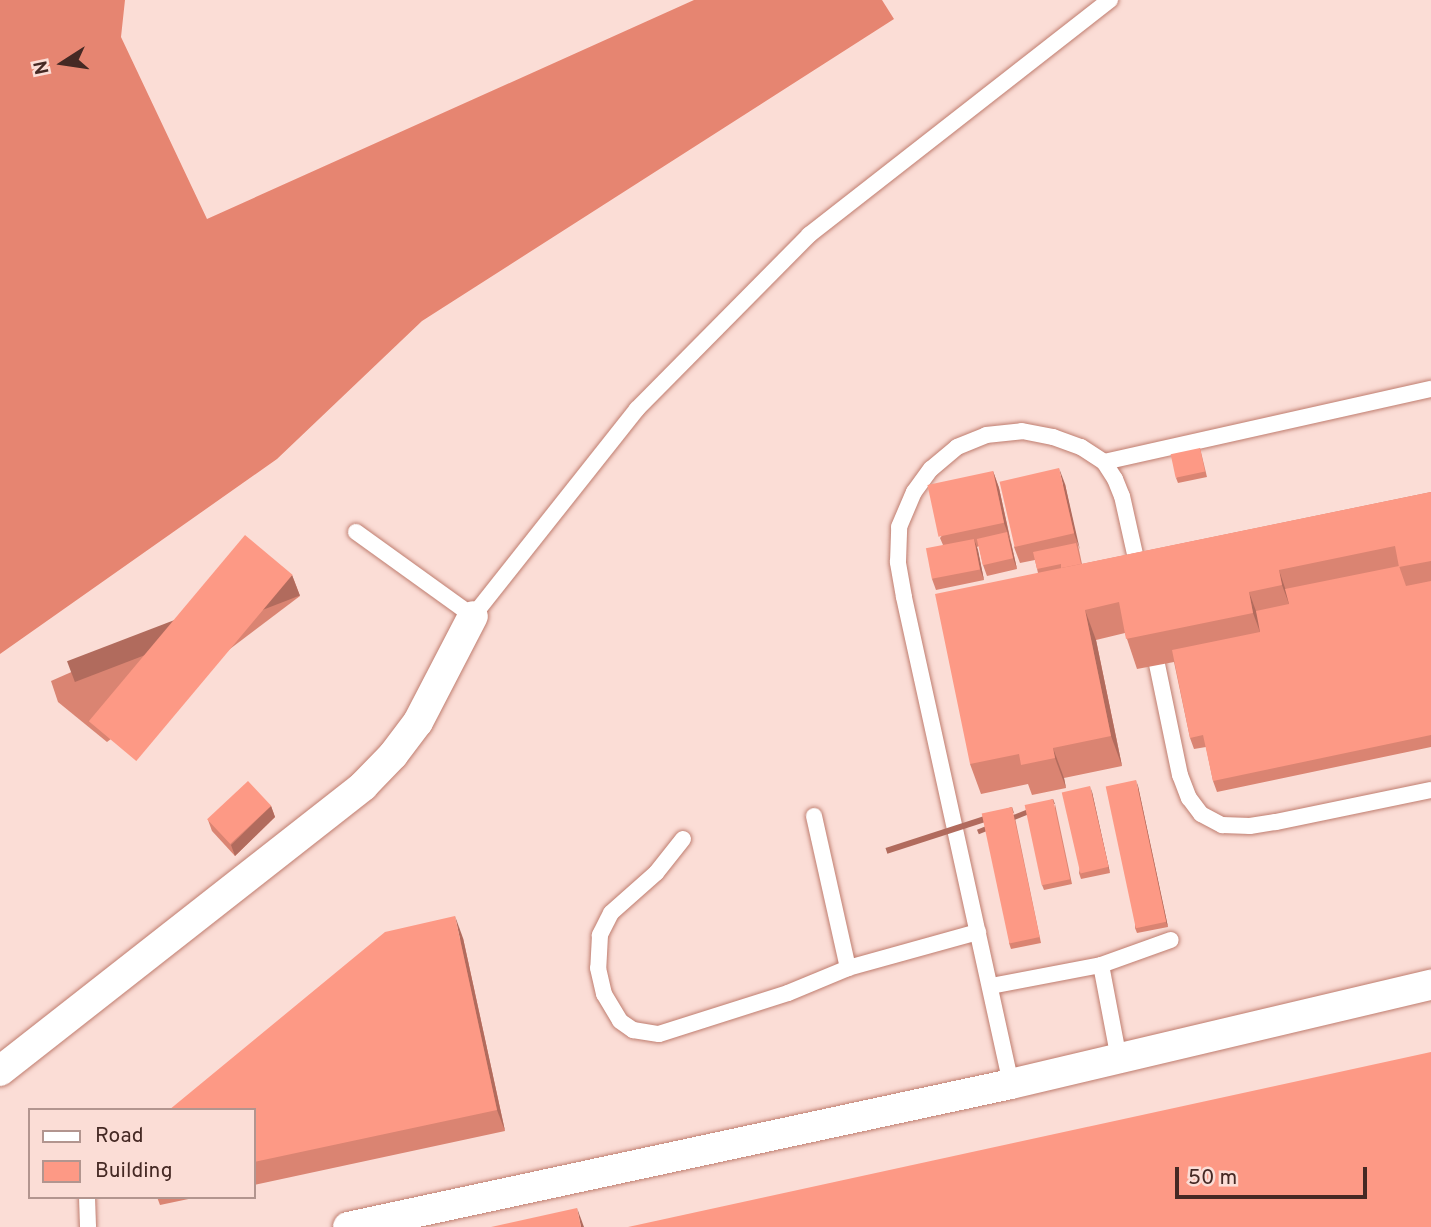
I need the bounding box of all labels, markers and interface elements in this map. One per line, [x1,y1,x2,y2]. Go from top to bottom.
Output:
north arrow [28,28,98,98]
text: N [29,58,56,77]
legend [28,1108,256,1199]
text: Road [95,1123,144,1150]
scale bar [1179,1154,1372,1198]
text: Building [95,1158,173,1185]
text: 50 m [1188,1165,1237,1192]

